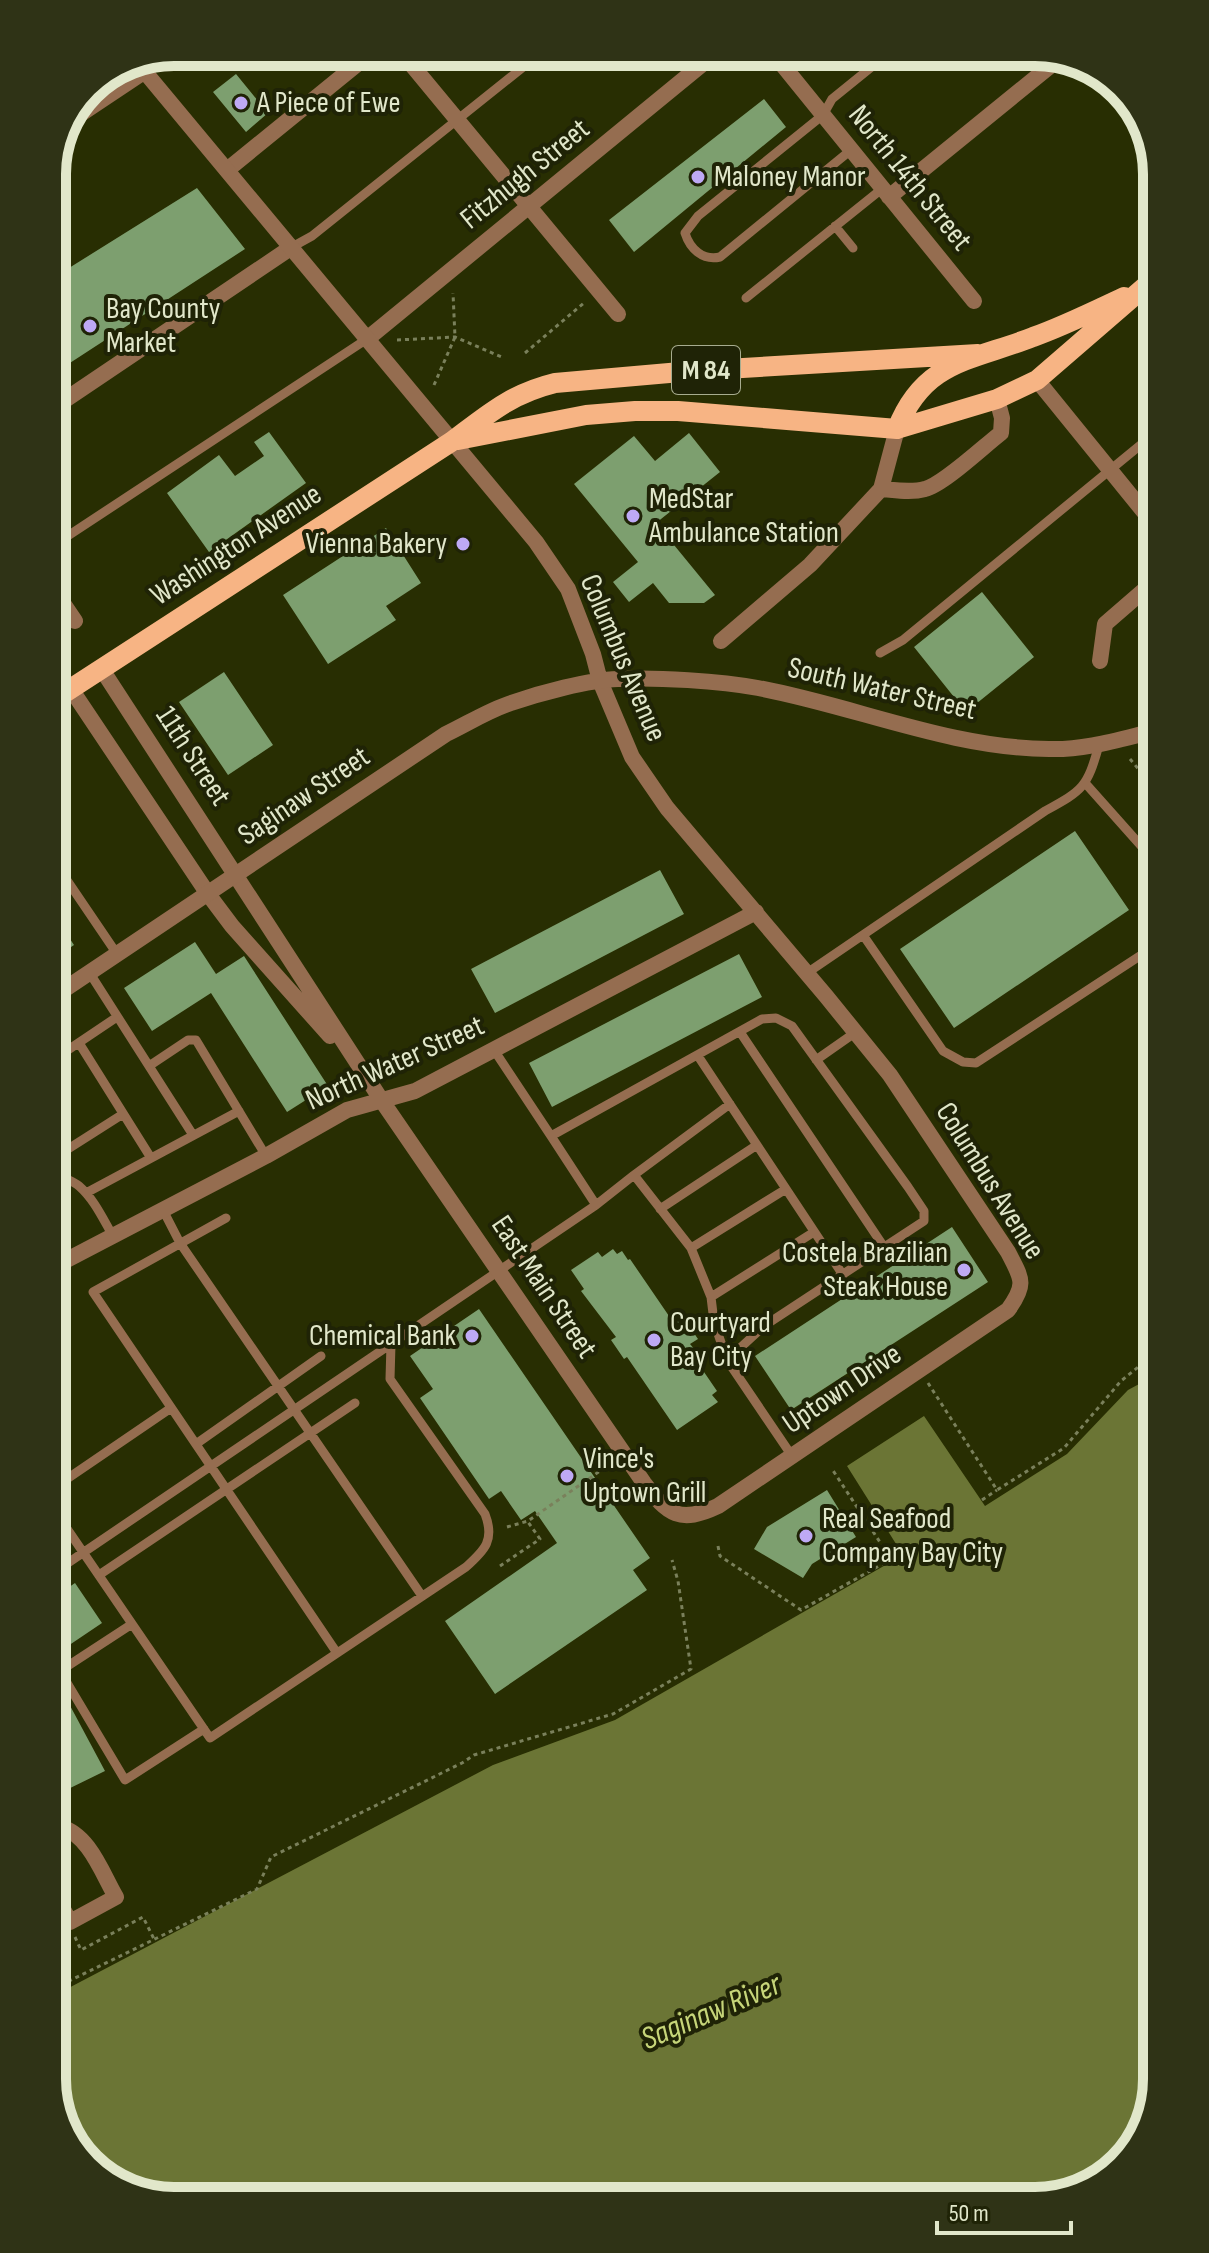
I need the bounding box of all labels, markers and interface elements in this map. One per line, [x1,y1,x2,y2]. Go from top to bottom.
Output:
place label: A Piece of Ewe [256,85,401,121]
marker: A Piece of Ewe [232,94,250,112]
street label: North 14th Street [840,98,980,258]
street label: Fitzhugh Street [453,111,597,237]
place label: Maloney Manor [714,159,866,195]
marker: Maloney Manor [689,168,707,186]
place label: Bay County Market [106,291,221,361]
marker: Bay County Market [81,317,99,335]
road number: M 84 [672,346,740,394]
street label: Washington Avenue [144,476,328,614]
place label: MedStar Ambulance Station [648,481,839,551]
marker: MedStar Ambulance Station [624,507,642,525]
place label: Vienna Bakery [305,526,447,562]
marker: Vienna Bakery [454,535,472,553]
street label: Columbus Avenue [572,569,674,747]
street label: South Water Street [784,650,980,728]
street label: 11th Street [148,700,238,812]
street label: Saginaw Street [231,739,377,853]
street label: North Water Street [300,1008,490,1118]
street label: Columbus Avenue [928,1096,1052,1266]
street label: East Main Street [483,1209,605,1365]
place label: Costela Brazilian Steak House [782,1235,948,1305]
marker: Costela Brazilian Steak House [955,1261,973,1279]
place label: Courtyard Bay City [670,1305,771,1375]
place label: Chemical Bank [309,1318,457,1354]
marker: Chemical Bank [463,1327,481,1345]
marker: Courtyard Bay City [645,1331,663,1349]
street label: Uptown Drive [776,1336,908,1442]
place label: Vince's Uptown Grill [583,1441,706,1511]
marker: Vince's Uptown Grill [558,1467,576,1485]
place label: Real Seafood Company Bay City [822,1501,1003,1571]
marker: Real Seafood Company Bay City [797,1527,815,1545]
water label: Saginaw River [635,1965,788,2059]
scale bar [937,2185,1071,2235]
text: 50 m [949,2199,989,2228]

